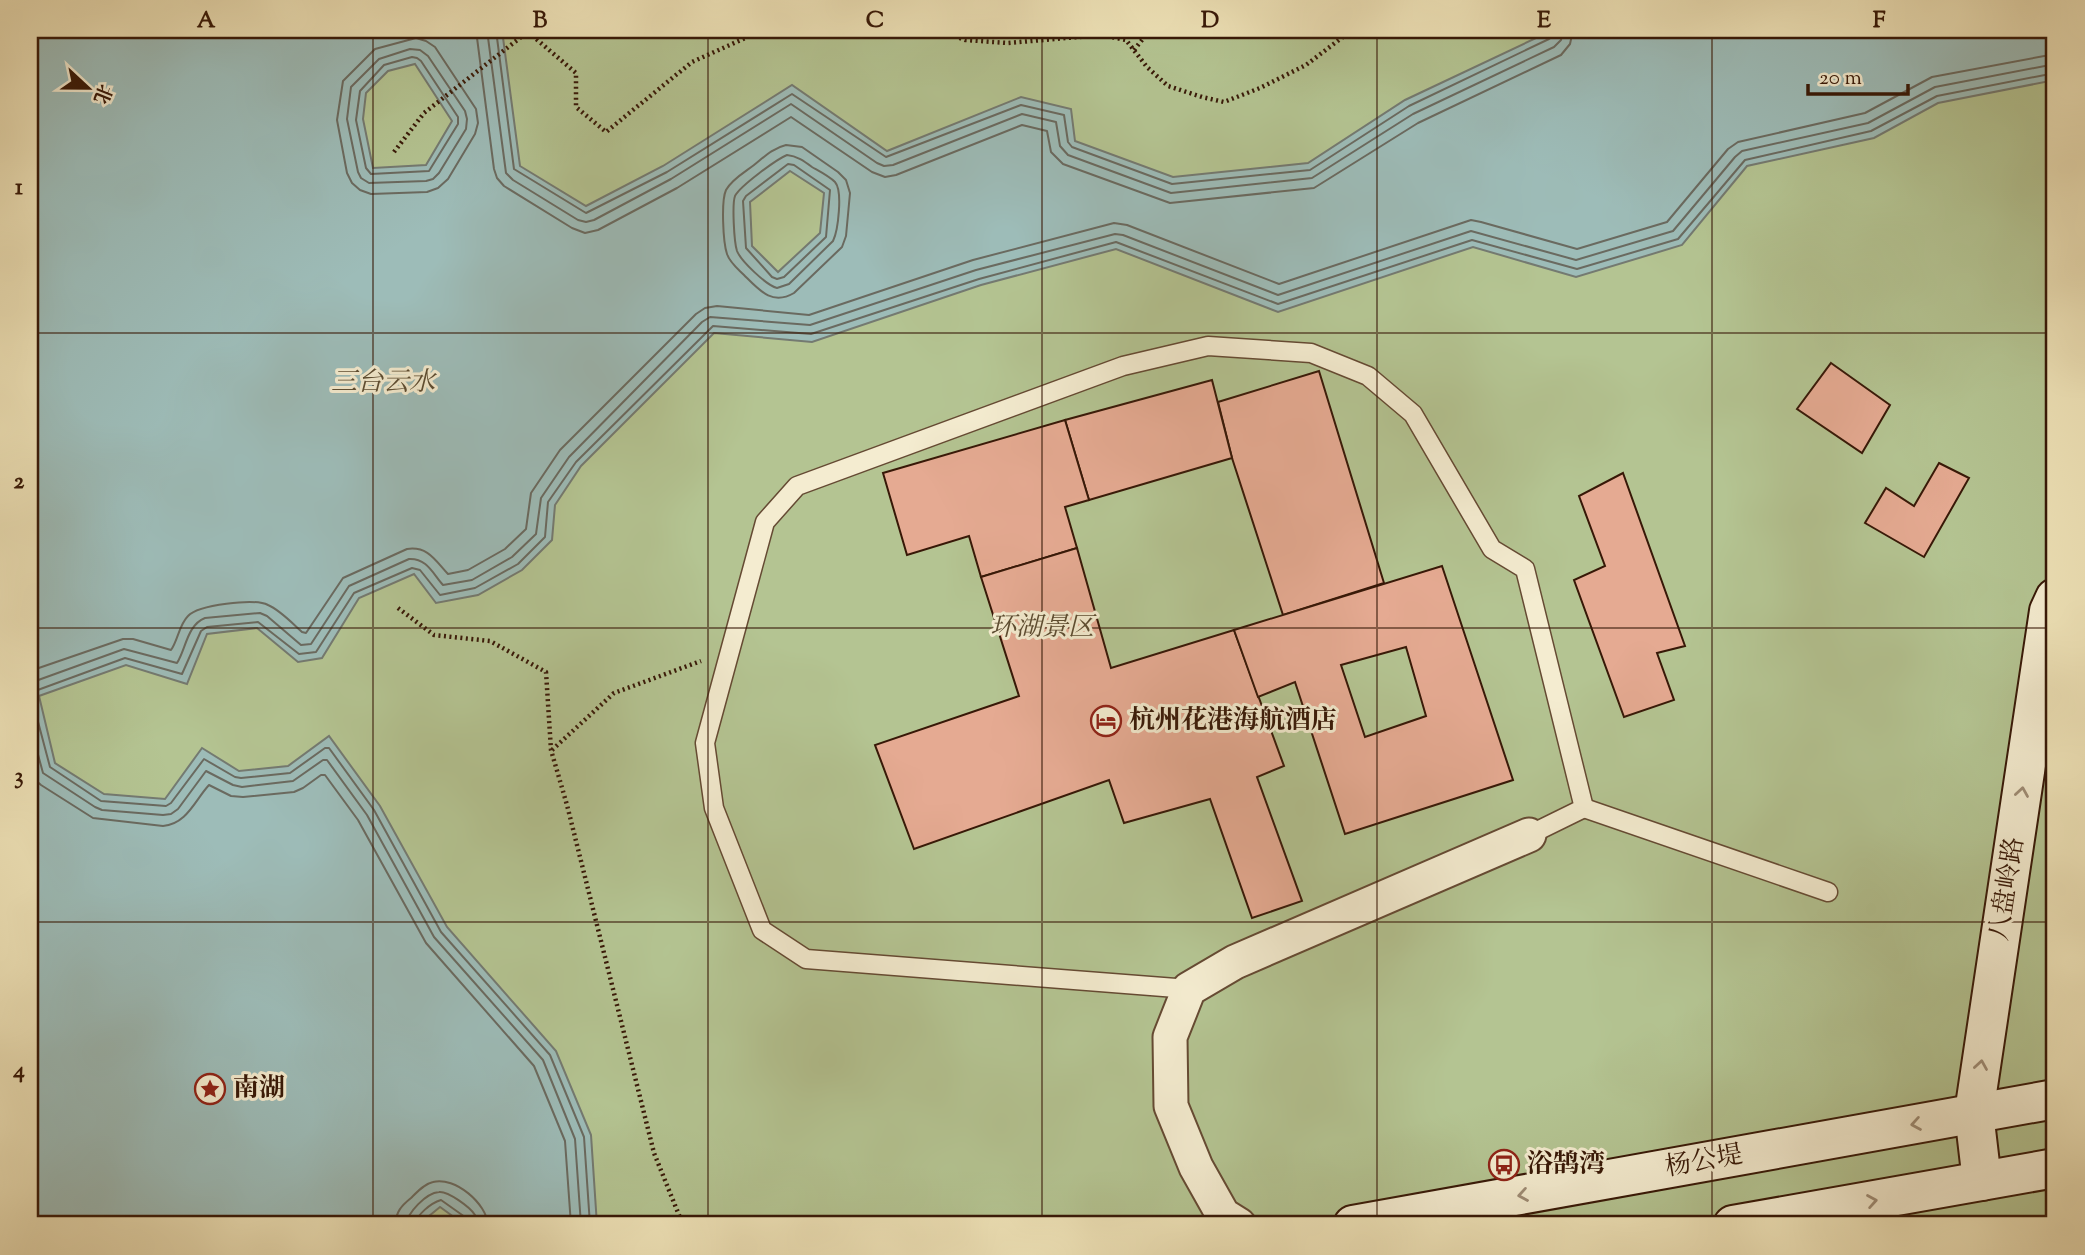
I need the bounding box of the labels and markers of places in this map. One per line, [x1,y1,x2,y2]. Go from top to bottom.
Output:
place label: 杭州花港海航酒店 [1129,703,1337,740]
hotel icon: 杭州花港海航酒店 [1089,704,1123,738]
place label: 南湖 [233,1071,285,1108]
place icon: 南湖 [193,1072,227,1106]
place label: 浴鹄湾 [1527,1147,1605,1184]
bus stop icon: 浴鹄湾 [1487,1148,1521,1182]

